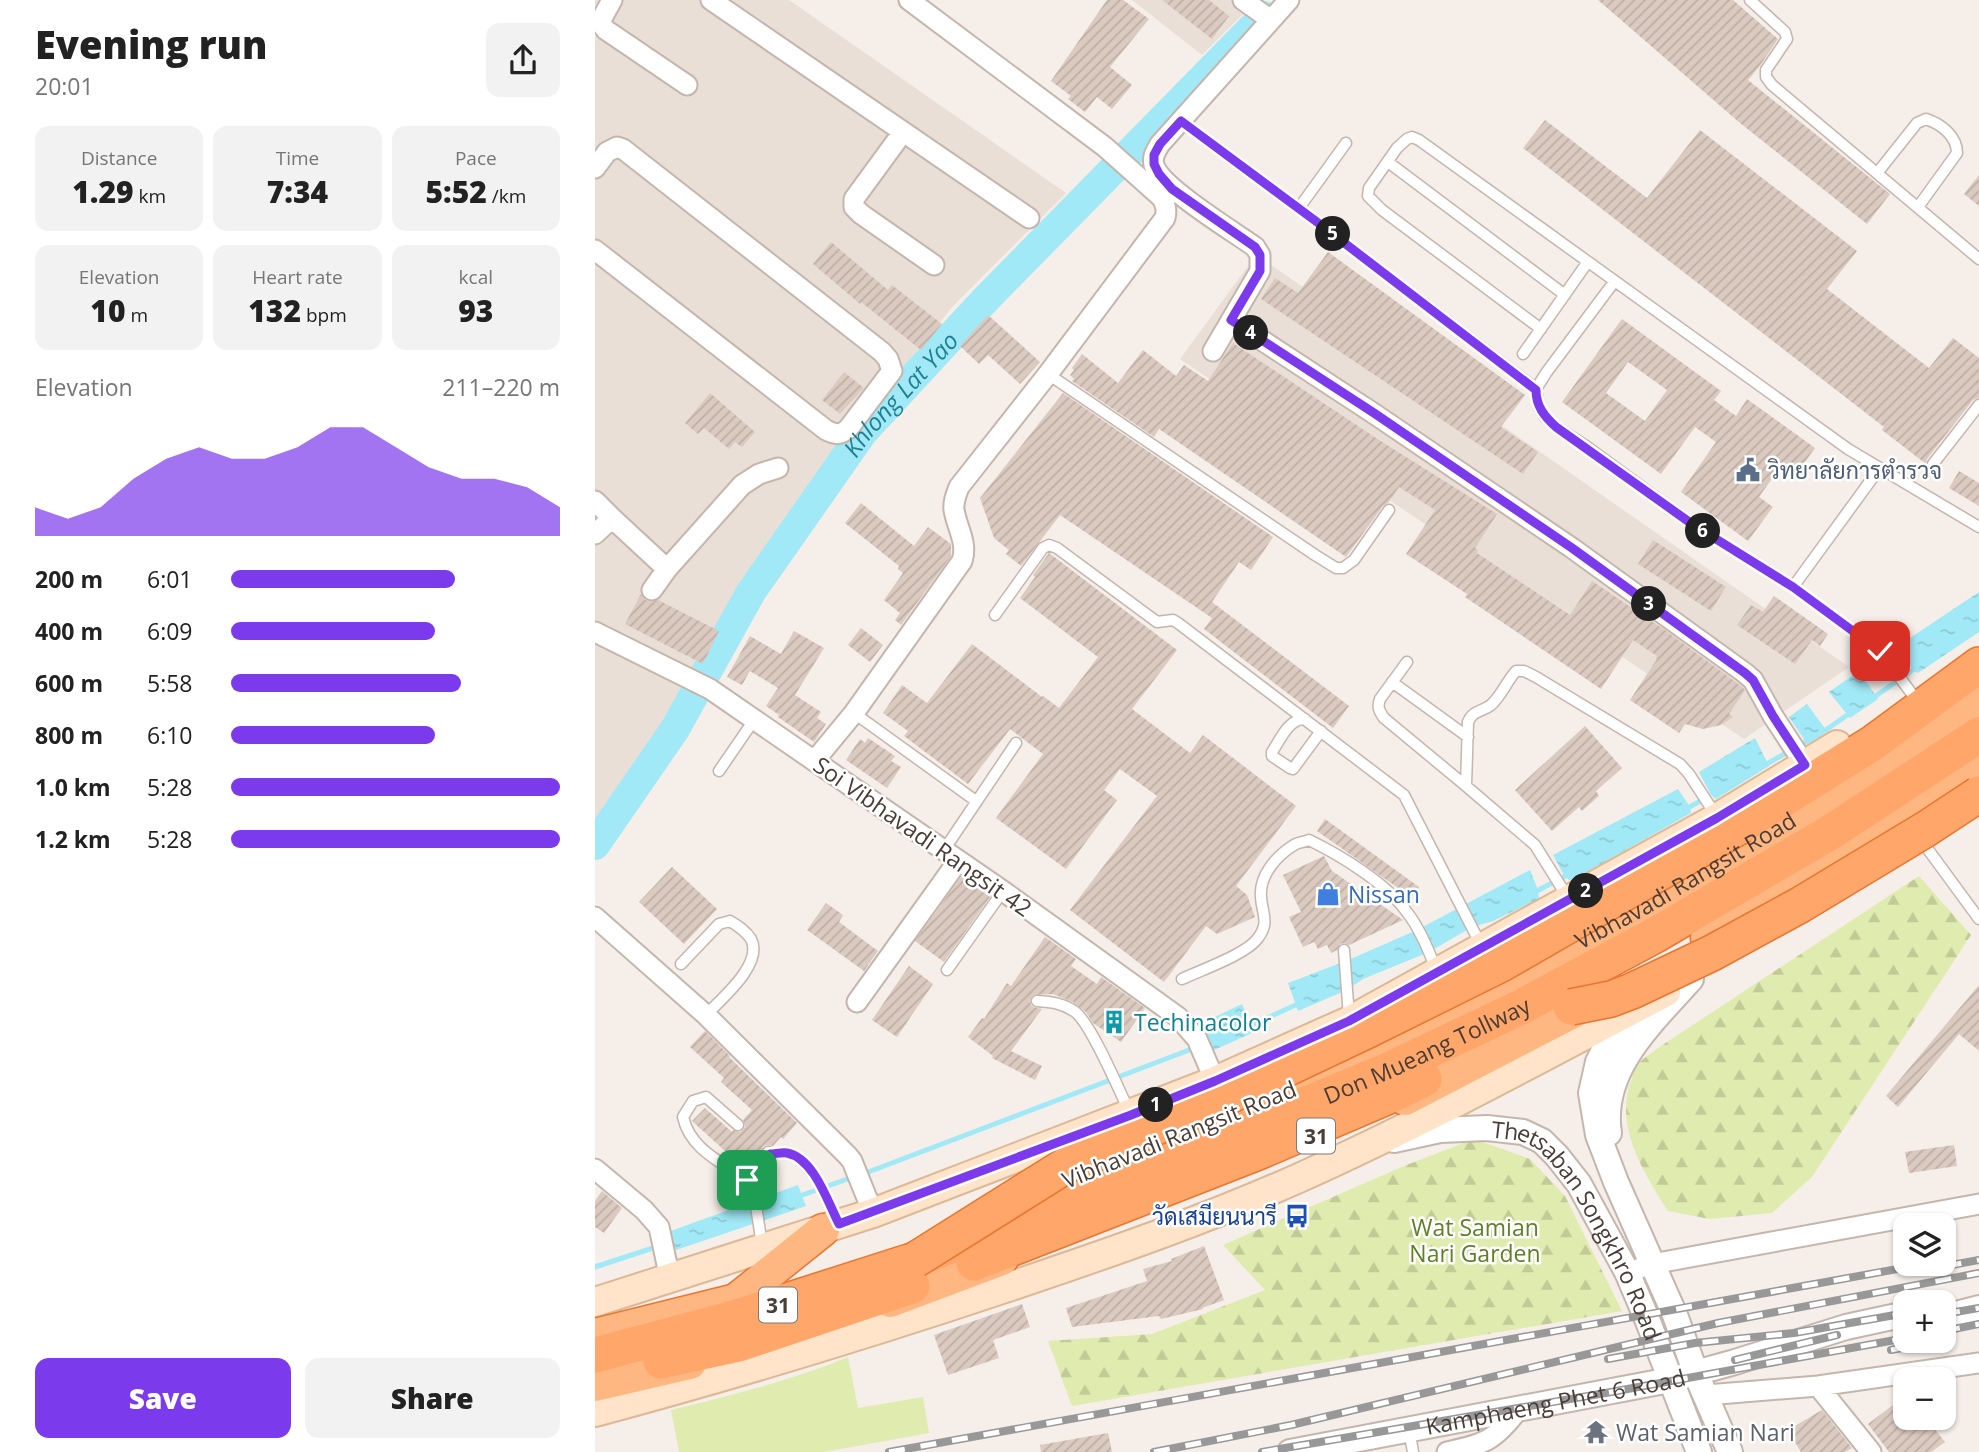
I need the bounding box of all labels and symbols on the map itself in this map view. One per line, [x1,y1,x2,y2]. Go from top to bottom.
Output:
pin: 5 [1315,216,1351,252]
pin: 4 [1233,316,1269,350]
water label: Khlong Lat Yao [835,324,965,463]
place label: วิทยาลัยการตำรวจ [1767,454,1942,486]
public building icon: วิทยาลัยการตำรวจ [1734,456,1762,484]
pin: 6 [1685,514,1721,548]
pin: 3 [1631,586,1667,622]
pin [1850,621,1910,681]
street label: Soi Vibhavadi Rangsit 42 [807,748,1039,924]
street label: Vibhavadi Rangsit Road [1569,804,1802,956]
pin: 2 [1569,874,1604,908]
place label: Nissan [1348,878,1420,910]
shop icon: Nissan [1314,880,1342,908]
street label: Don Mueang Tollway [1319,989,1536,1111]
place label: Techinacolor [1134,1006,1272,1038]
building icon: Techinacolor [1100,1008,1128,1036]
street label: Vibhavadi Rangsit Road [1057,1072,1301,1196]
pin: 1 [1139,1088,1173,1122]
street label: Thetsaban Songkhro Road [1490,1113,1670,1345]
road number: 31 [1297,1118,1335,1154]
pin [717,1150,777,1210]
place label: วัดเสมียนนารี [1152,1200,1277,1232]
bus stop icon: วัดเสมียนนารี [1283,1202,1311,1230]
park label: Wat Samian Nari Garden [1409,1211,1541,1269]
road number: 31 [759,1288,797,1322]
street label: Kamphaeng Phet 6 Road [1423,1361,1689,1442]
place label: Wat Samian Nari [1616,1416,1795,1448]
temple icon: Wat Samian Nari [1582,1418,1610,1446]

